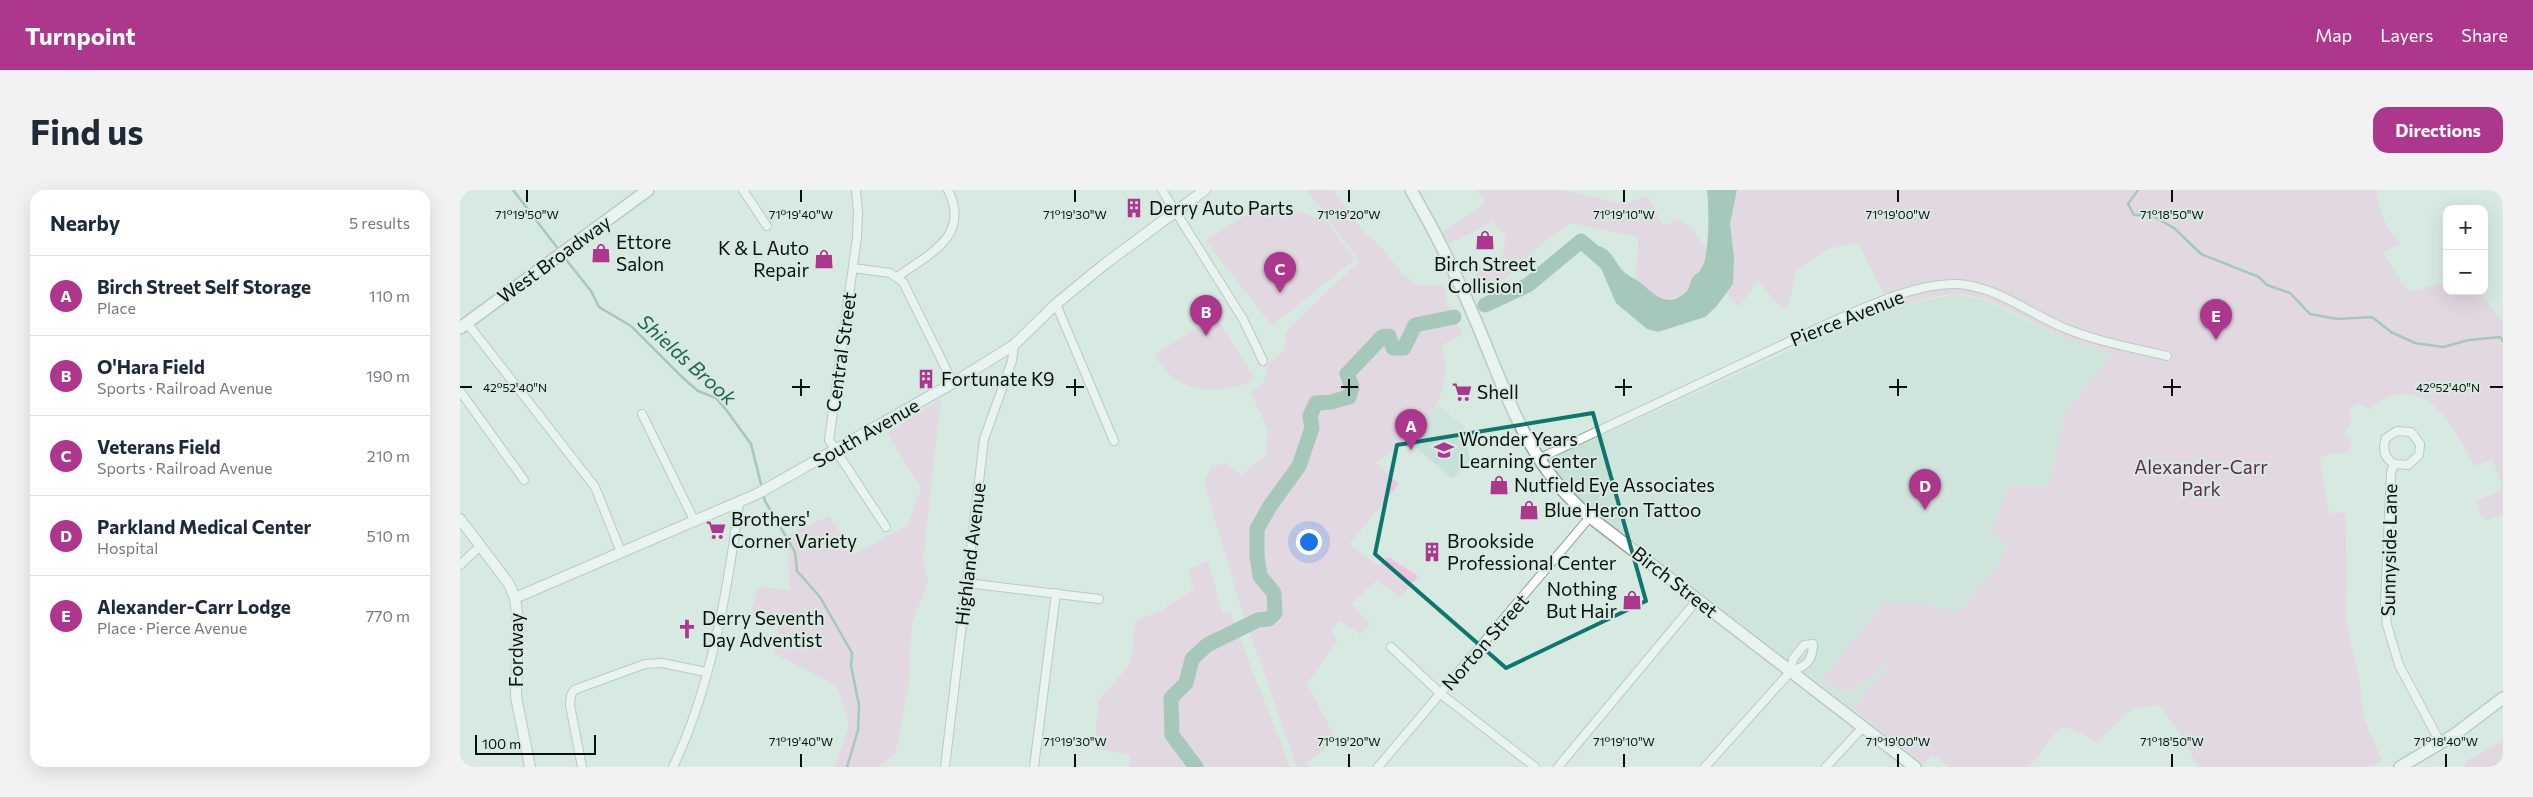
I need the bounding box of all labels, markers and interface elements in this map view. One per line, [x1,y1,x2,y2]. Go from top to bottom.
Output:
text: Turnpoint [25,21,136,50]
text: Map [2315,24,2352,46]
text: Layers [2380,24,2433,46]
text: Share [2461,24,2508,46]
button: Directions [2373,107,2503,153]
text: Find us [30,109,144,152]
place label: Derry Auto Parts [1149,196,1294,219]
building icon: Derry Auto Parts [1123,197,1145,219]
map controls [2443,205,2488,295]
button: + [2443,205,2488,250]
text: 71°19'50"W [495,207,559,221]
text: 71°19'40"W [769,207,833,221]
text: 71°19'30"W [1043,207,1107,221]
text: 71°19'20"W [1317,207,1381,221]
text: 71°19'10"W [1593,207,1655,221]
text: 71°19'00"W [1866,207,1930,221]
text: 71°18'50"W [2140,207,2204,221]
text: Nearby [50,210,120,235]
street label: West Broadway [493,210,615,307]
text: 5 results [349,213,410,232]
shop icon: Birch Street Collision [1474,229,1496,251]
place label: Ettore Salon [616,230,671,275]
place label: K & L Auto Repair [718,236,809,281]
shop icon: Ettore Salon [590,242,612,264]
shop icon: K & L Auto Repair [813,248,835,270]
button: − [2443,250,2488,295]
pin: C [1264,252,1296,293]
place label: Birch Street Collision [1434,252,1536,297]
text: Birch Street Self Storage [97,275,311,298]
street label: Pierce Avenue [1787,284,1907,351]
text: A [60,286,72,305]
text: 110 m [369,286,410,305]
street label: Central Street [821,290,860,414]
pin: B [1190,295,1222,336]
text: Place [97,298,136,317]
pin: E [2200,299,2232,340]
water label: Shields Brook [634,309,743,410]
text: O'Hara Field [97,355,205,378]
text: B [61,366,71,385]
text: 190 m [366,366,410,385]
place label: Fortunate K9 [941,367,1055,390]
building icon: Fortunate K9 [915,368,937,390]
text: Sports · Railroad Avenue [97,378,272,397]
text: 42°52'40"N [483,380,547,394]
place label: Shell [1477,380,1519,403]
text: 42°52'40"N [2416,380,2480,394]
supermarket icon: Shell [1451,381,1473,403]
street label: South Avenue [809,393,923,472]
pin: A [1395,409,1427,450]
place label: Wonder Years Learning Center [1459,427,1598,472]
text: Veterans Field [97,435,221,458]
school or university icon: Wonder Years Learning Center [1433,439,1455,461]
text: C [61,446,71,465]
text: 210 m [367,446,410,465]
park label: Alexander-Carr Park [2134,455,2268,500]
text: Sports · Railroad Avenue [97,458,272,477]
pin: D [1909,469,1941,510]
place label: Nutfield Eye Associates [1514,473,1715,496]
shop icon: Nutfield Eye Associates [1488,474,1510,496]
street label: Highland Avenue [949,481,990,627]
street label: Sunnyside Lane [2376,483,2401,617]
place label: Blue Heron Tattoo [1544,498,1701,521]
shop icon: Blue Heron Tattoo [1518,499,1540,521]
place label: Brothers' Corner Variety [731,507,857,552]
text: Parkland Medical Center [97,515,311,538]
supermarket icon: Brothers' Corner Variety [705,519,727,541]
text: D [60,526,72,545]
text: 510 m [367,526,410,545]
your location [1296,529,1322,555]
place label: Brookside Professional Center [1447,529,1617,574]
text: Hospital [97,538,158,557]
building icon: Brookside Professional Center [1421,541,1443,563]
street label: Birch Street [1628,541,1723,622]
place label: Nothing But Hair [1546,577,1617,622]
street label: Norton Street [1436,589,1533,695]
shop icon: Nothing But Hair [1621,589,1643,611]
text: Alexander-Carr Lodge [97,595,291,618]
text: E [61,606,71,625]
text: 770 m [366,606,410,625]
place label: Derry Seventh Day Adventist [702,606,825,651]
street label: Fordway [504,613,527,687]
text: Place · Pierce Avenue [97,618,247,637]
church icon: Derry Seventh Day Adventist [676,618,698,640]
scale bar [475,732,596,755]
text: 71°19'40"W [769,734,833,748]
text: 71°19'30"W [1043,734,1107,748]
text: 71°19'20"W [1317,734,1381,748]
text: 71°19'10"W [1593,734,1655,748]
text: 71°19'00"W [1866,734,1930,748]
text: 71°18'50"W [2140,734,2204,748]
text: 71°18'40"W [2414,734,2478,748]
text: 100 m [482,735,521,752]

